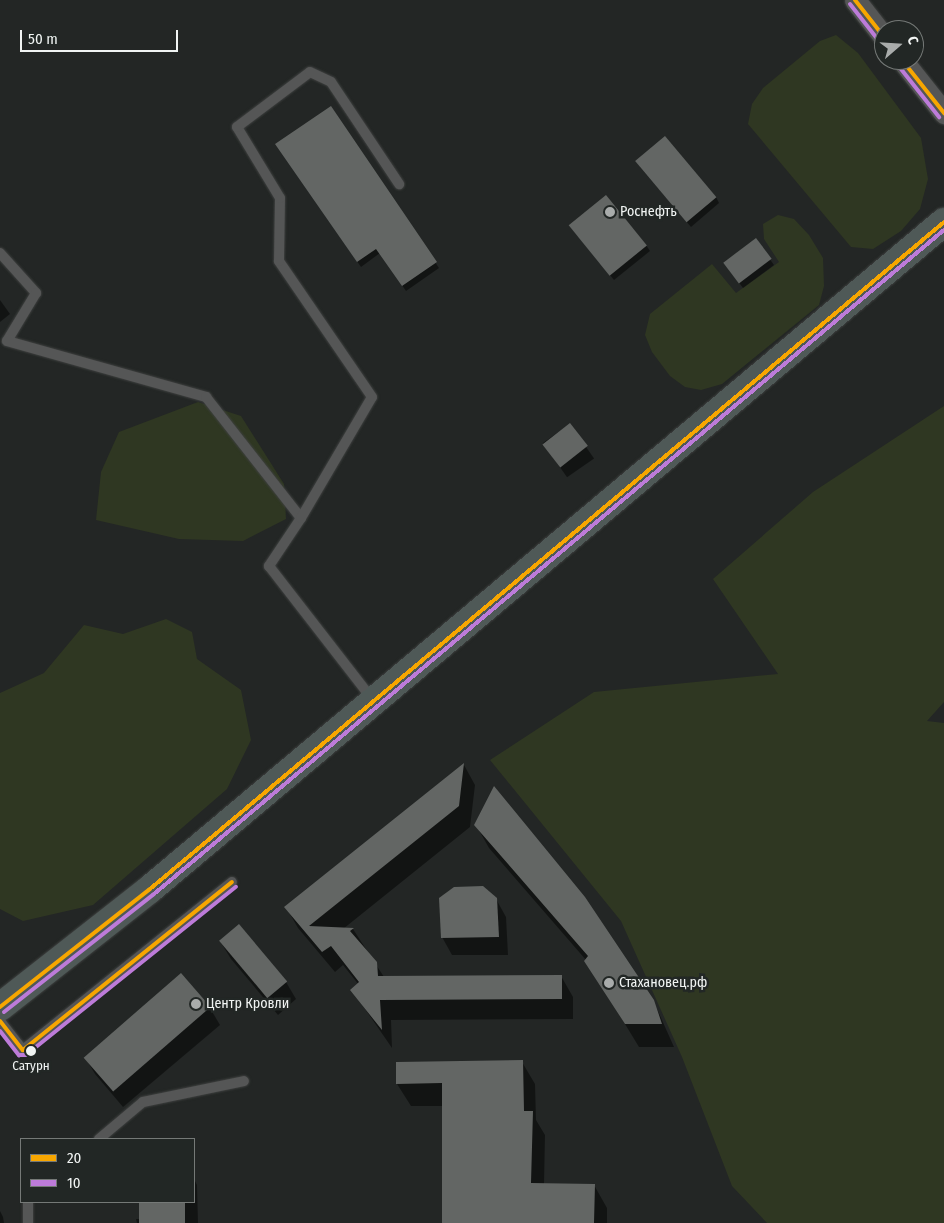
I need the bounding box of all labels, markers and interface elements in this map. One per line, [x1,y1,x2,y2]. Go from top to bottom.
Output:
scale bar [22,20,180,52]
north arrow [874,20,924,70]
text: 50 m [28,30,58,48]
text: С [903,34,922,47]
place label: Роснефть [620,204,677,220]
marker: Роснефть [604,206,616,218]
place label: Стахановец.рф [619,975,707,991]
marker: Стахановец.рф [603,977,615,989]
place label: Центр Кровли [206,996,289,1012]
marker: Центр Кровли [190,998,202,1010]
marker: Сатурн [26,1046,36,1056]
place label: Сатурн [12,1058,50,1074]
legend [20,1138,195,1203]
text: 20 [67,1149,81,1167]
text: 10 [67,1174,81,1192]

